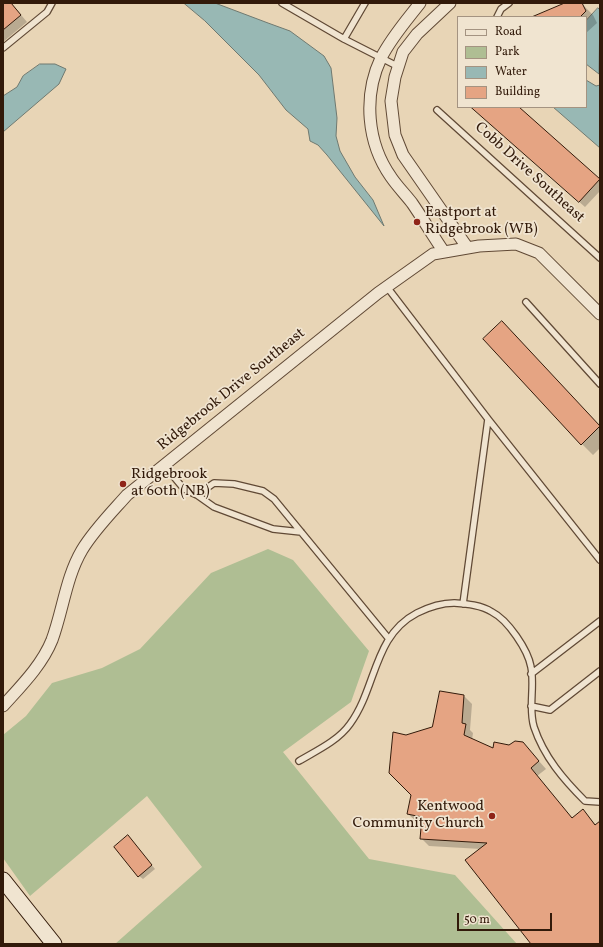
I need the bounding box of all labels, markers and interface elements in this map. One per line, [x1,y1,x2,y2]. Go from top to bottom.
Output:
legend [457,16,587,108]
text: Road [495,24,522,40]
text: Park [495,44,520,60]
text: Water [495,64,527,80]
text: Building [495,84,540,100]
street label: Cobb Drive Southeast [470,119,588,227]
place label: Eastport at Ridgebrook (WB) [425,204,538,239]
marker: Eastport at Ridgebrook (WB) [412,217,422,227]
street label: Ridgebrook Drive Southeast [155,325,309,455]
place label: Ridgebrook at 60th (NB) [131,466,210,501]
marker: Ridgebrook at 60th (NB) [118,479,128,489]
place label: Kentwood Community Church [353,798,484,833]
marker: Kentwood Community Church [487,811,497,821]
scale bar [459,905,554,931]
text: 50 m [464,912,490,928]

